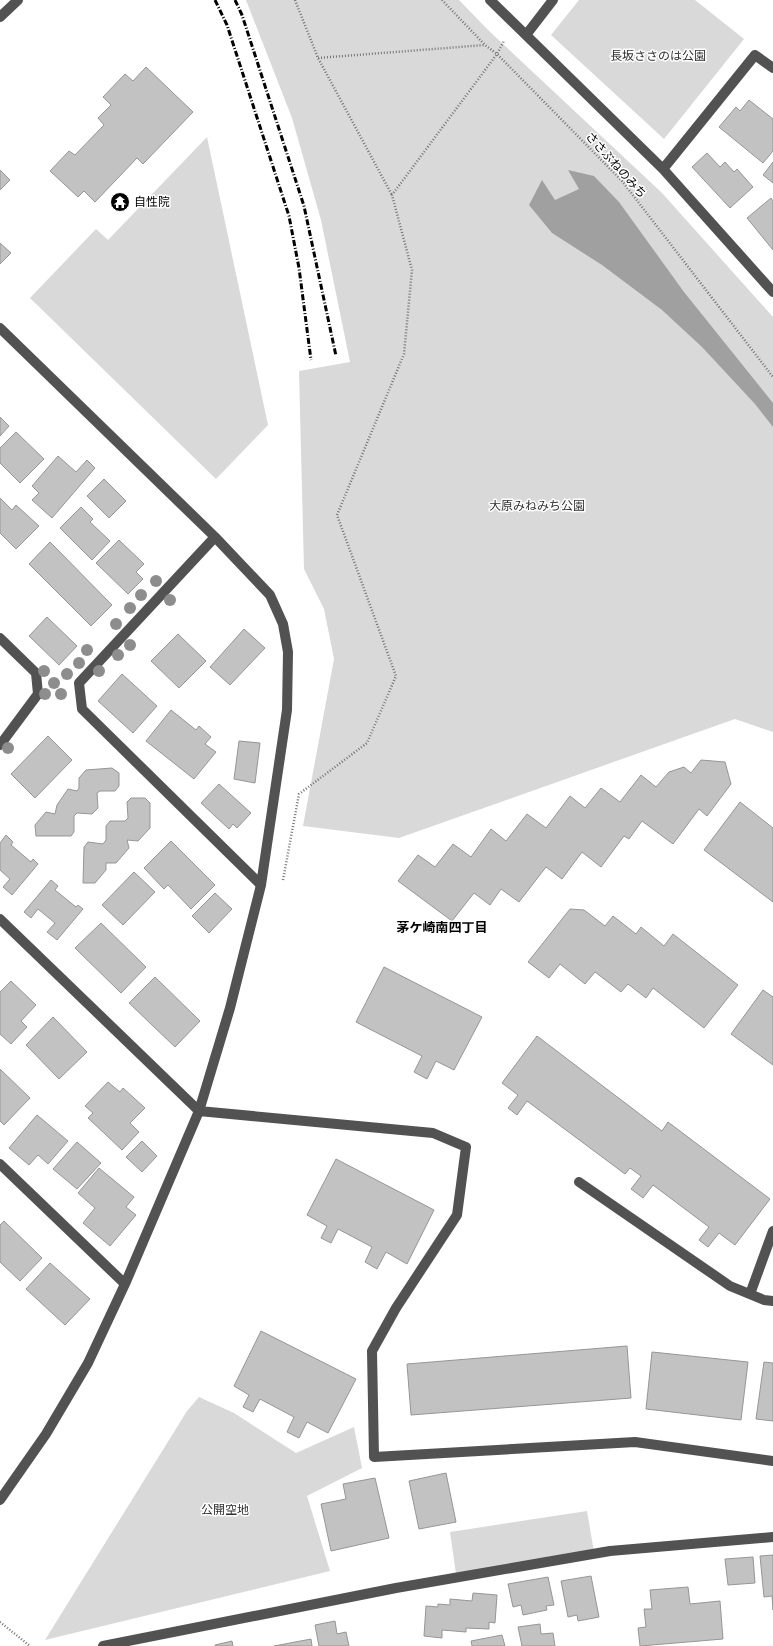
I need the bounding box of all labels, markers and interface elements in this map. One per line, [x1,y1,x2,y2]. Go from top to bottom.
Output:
park label: 長坂ささのは公園 [610,48,706,63]
street label: ささぶねのみち [583,128,650,201]
temple icon: 自性院 [109,191,131,213]
place label: 自性院 [134,194,170,209]
park label: 大原みねみち公園 [489,498,585,513]
district label: 茅ケ崎南四丁目 [396,919,488,935]
park label: 公開空地 [201,1502,249,1517]

